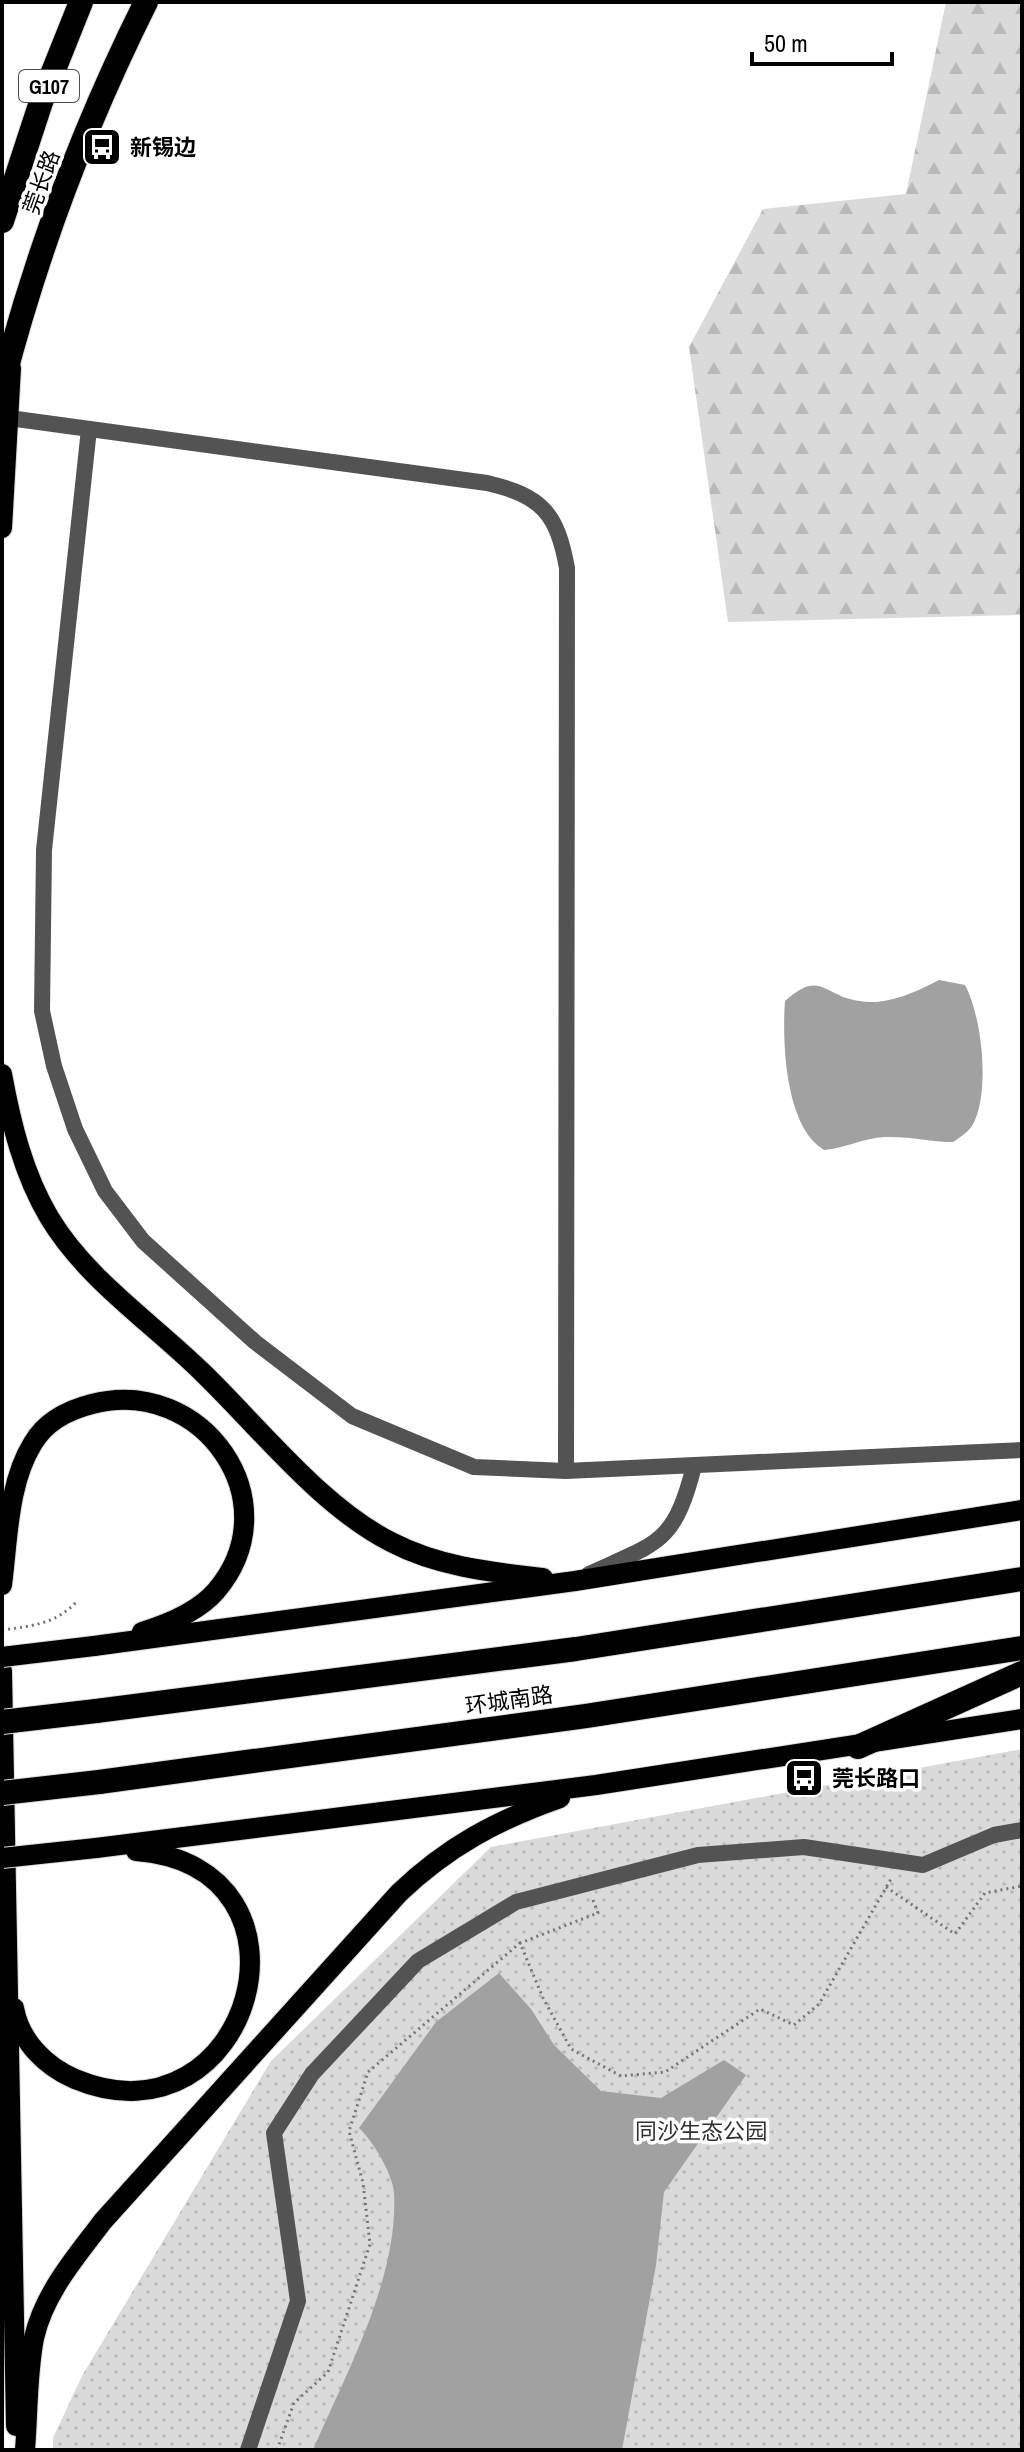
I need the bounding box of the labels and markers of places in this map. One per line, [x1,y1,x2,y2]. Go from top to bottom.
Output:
bus stop icon: 新锡边 [81,126,123,168]
place label: 新锡边 [130,132,196,162]
bus stop icon: 莞长路口 [783,1757,825,1799]
place label: 莞长路口 [832,1763,920,1793]

